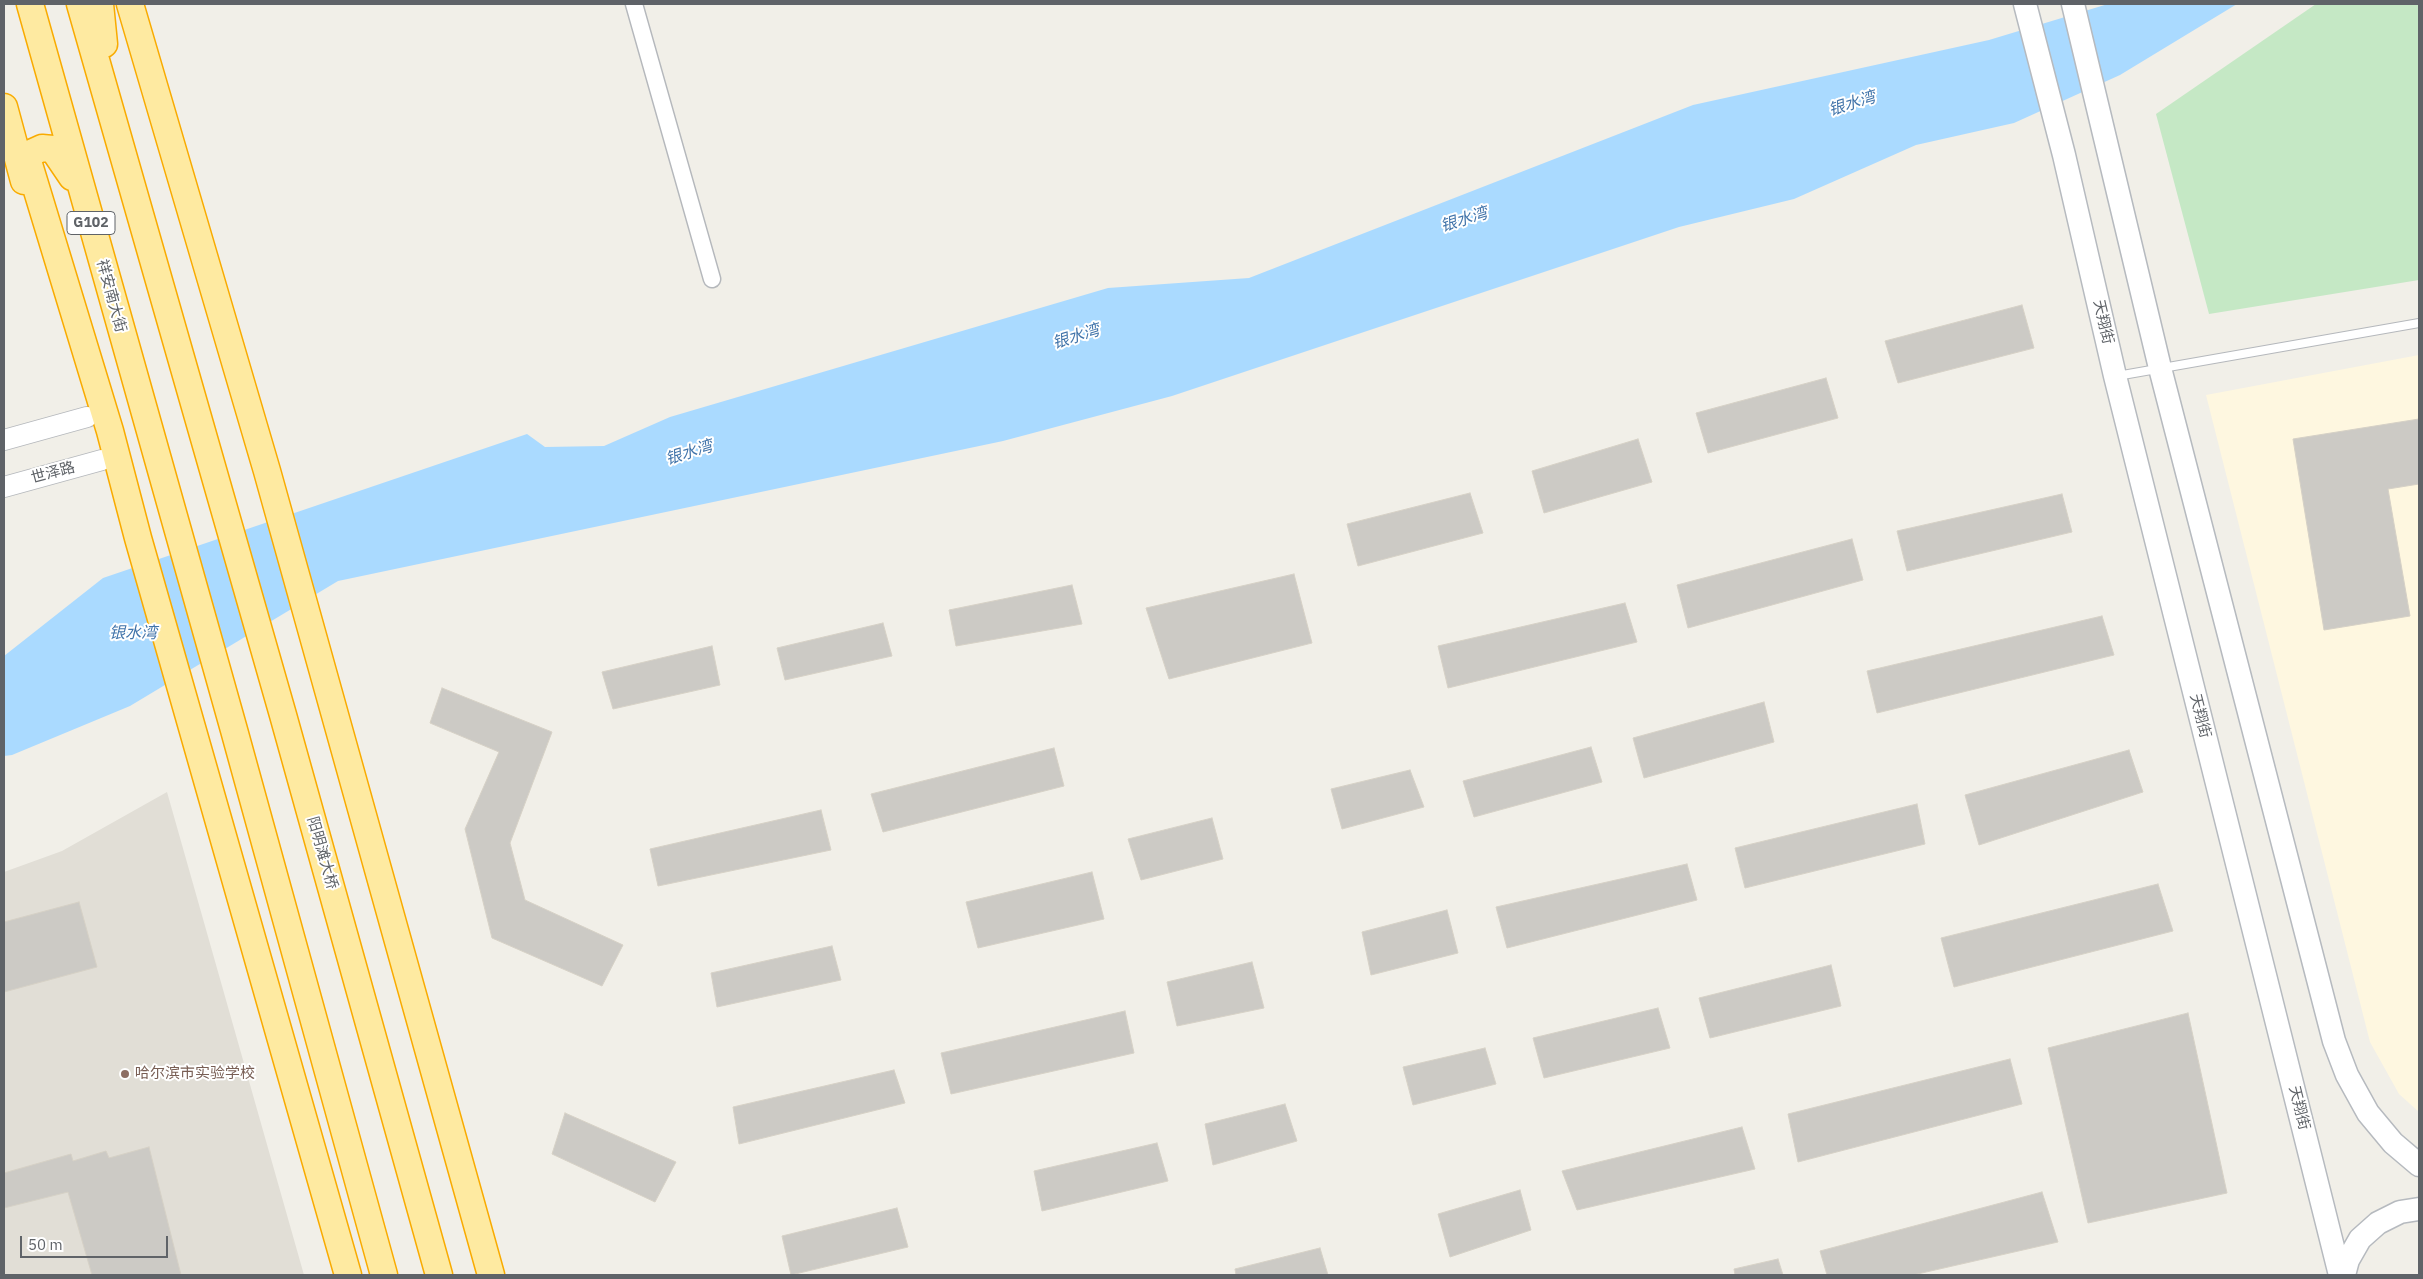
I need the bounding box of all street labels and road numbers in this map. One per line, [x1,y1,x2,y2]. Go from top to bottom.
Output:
road number: G102 [67,212,115,234]
street label: 祥安南大街 [93,257,129,335]
street label: 天翔街 [2089,298,2117,346]
street label: 世泽路 [29,458,77,488]
street label: 天翔街 [2186,692,2214,740]
street label: 阳明滩大桥 [303,814,341,892]
street label: 天翔街 [2285,1084,2313,1132]

